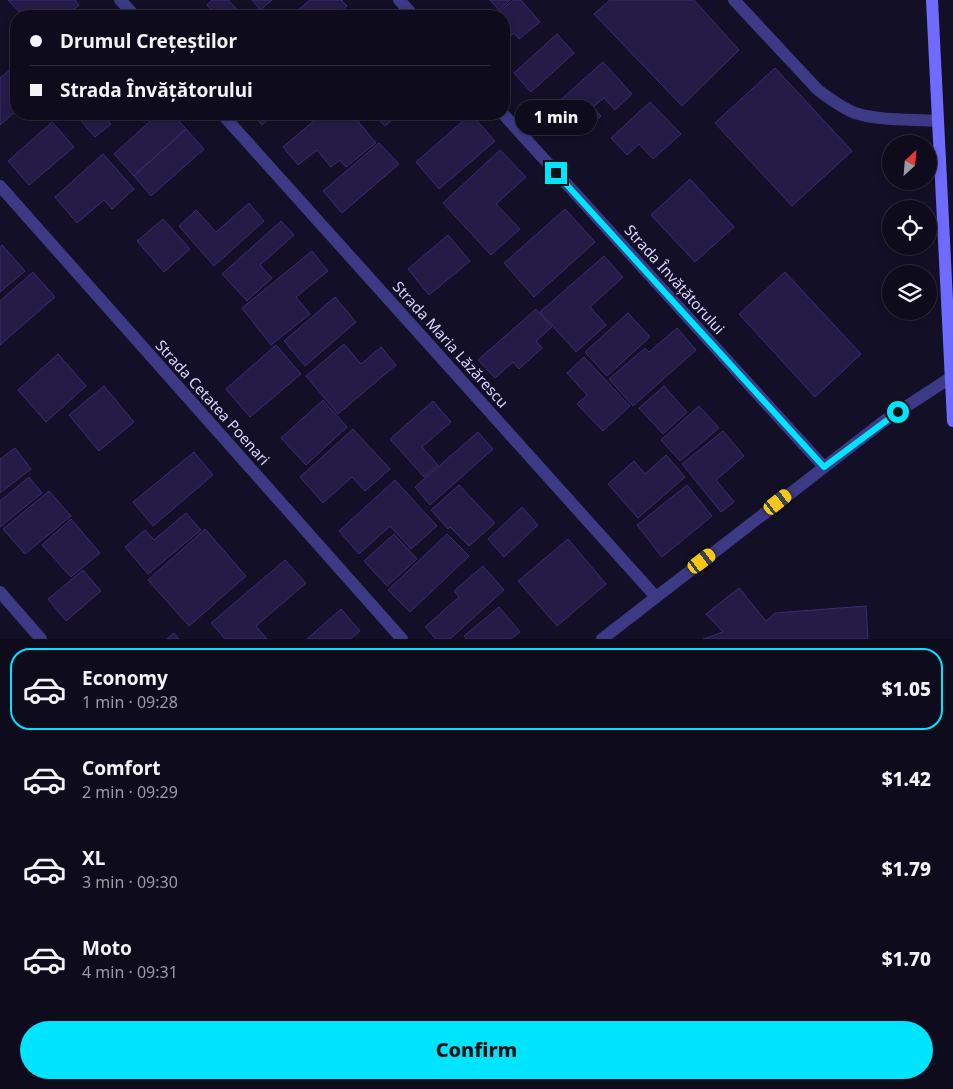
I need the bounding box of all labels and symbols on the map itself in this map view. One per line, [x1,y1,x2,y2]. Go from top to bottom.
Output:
callout: 1 min [515,100,597,136]
north arrow [882,135,938,190]
route end [545,162,567,184]
street label: Strada Învățătorului [620,220,730,338]
street label: Strada Maria Lăzărescu [389,276,513,412]
street label: Strada Cetatea Poenari [151,335,275,469]
route start [887,401,909,423]
car [761,487,794,517]
car [685,546,718,576]

